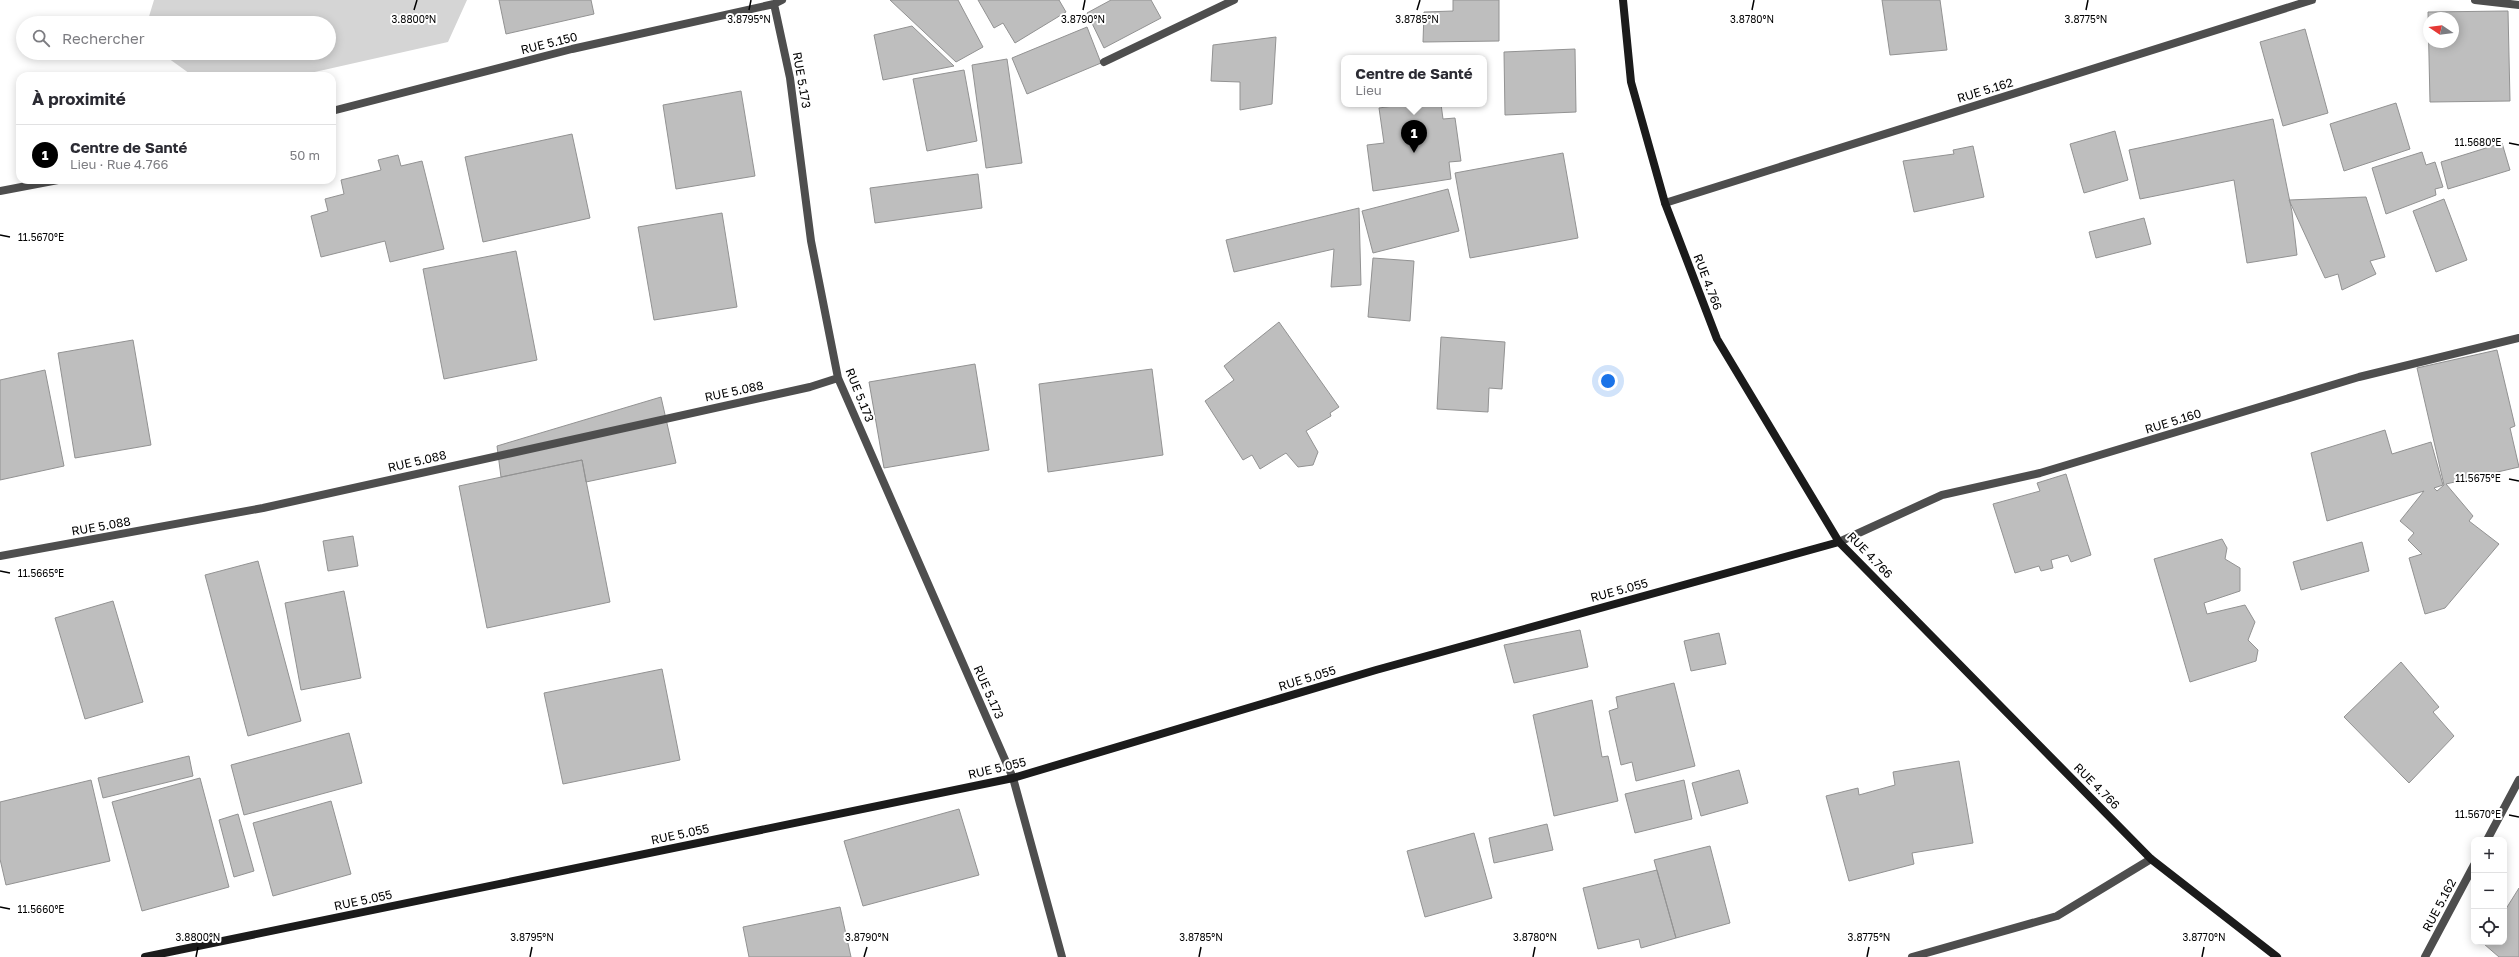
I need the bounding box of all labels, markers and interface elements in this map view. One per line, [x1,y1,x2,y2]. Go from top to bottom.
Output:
north arrow [2423,12,2459,48]
text: 3.8800°N [392,13,436,25]
text: 3.8795°N [727,13,771,25]
text: 3.8790°N [1061,13,1105,25]
text: 3.8785°N [1395,13,1439,25]
text: 3.8780°N [1730,13,1774,25]
text: 3.8775°N [2065,13,2107,25]
search box [16,16,336,60]
icon: search [30,27,52,49]
text: Rechercher [62,29,145,47]
street label: RUE 5.150 [519,29,579,57]
street label: RUE 5.173 [790,51,814,109]
popup [1341,55,1487,107]
text: Centre de Santé [1355,64,1473,82]
street label: RUE 5.162 [1955,74,2015,106]
text: Lieu [1355,82,1382,98]
text: À proximité [32,88,126,109]
pin: 1 [1401,120,1427,153]
text: 11.5680°E [2455,136,2501,148]
text: Centre de Santé [70,138,187,156]
text: 1 [42,147,48,163]
text: 50 m [290,147,320,163]
text: Lieu · Rue 4.766 [70,156,168,172]
text: 11.5670°E [18,231,64,243]
street label: RUE 4.766 [1690,252,1726,312]
street label: RUE 5.173 [842,366,878,424]
your location [1598,371,1618,391]
street label: RUE 5.088 [703,377,765,405]
street label: RUE 5.160 [2143,405,2203,437]
street label: RUE 5.088 [386,447,448,475]
text: 11.5675°E [2455,472,2501,484]
street label: RUE 5.088 [70,513,132,539]
street label: RUE 4.766 [1844,529,1896,581]
text: 11.5665°E [18,567,64,579]
street label: RUE 5.055 [1589,575,1649,605]
street label: RUE 5.055 [1277,662,1337,694]
street label: RUE 5.173 [971,663,1007,721]
street label: RUE 5.055 [967,754,1027,782]
street label: RUE 4.766 [2071,760,2123,812]
text: 11.5670°E [2455,808,2501,820]
street label: RUE 5.055 [650,821,710,847]
map controls [2471,837,2507,945]
button: + [2471,837,2507,873]
button: − [2471,873,2507,909]
street label: RUE 5.162 [2419,876,2459,934]
street label: RUE 5.055 [333,887,393,913]
text: 11.5660°E [18,903,64,915]
button: locate [2471,909,2507,945]
text: 3.8800°N [176,931,220,943]
text: 3.8795°N [510,931,554,943]
text: 3.8790°N [845,931,889,943]
text: 3.8785°N [1179,931,1223,943]
text: 3.8780°N [1513,931,1557,943]
text: 3.8775°N [1848,931,1890,943]
text: 3.8770°N [2182,931,2226,943]

